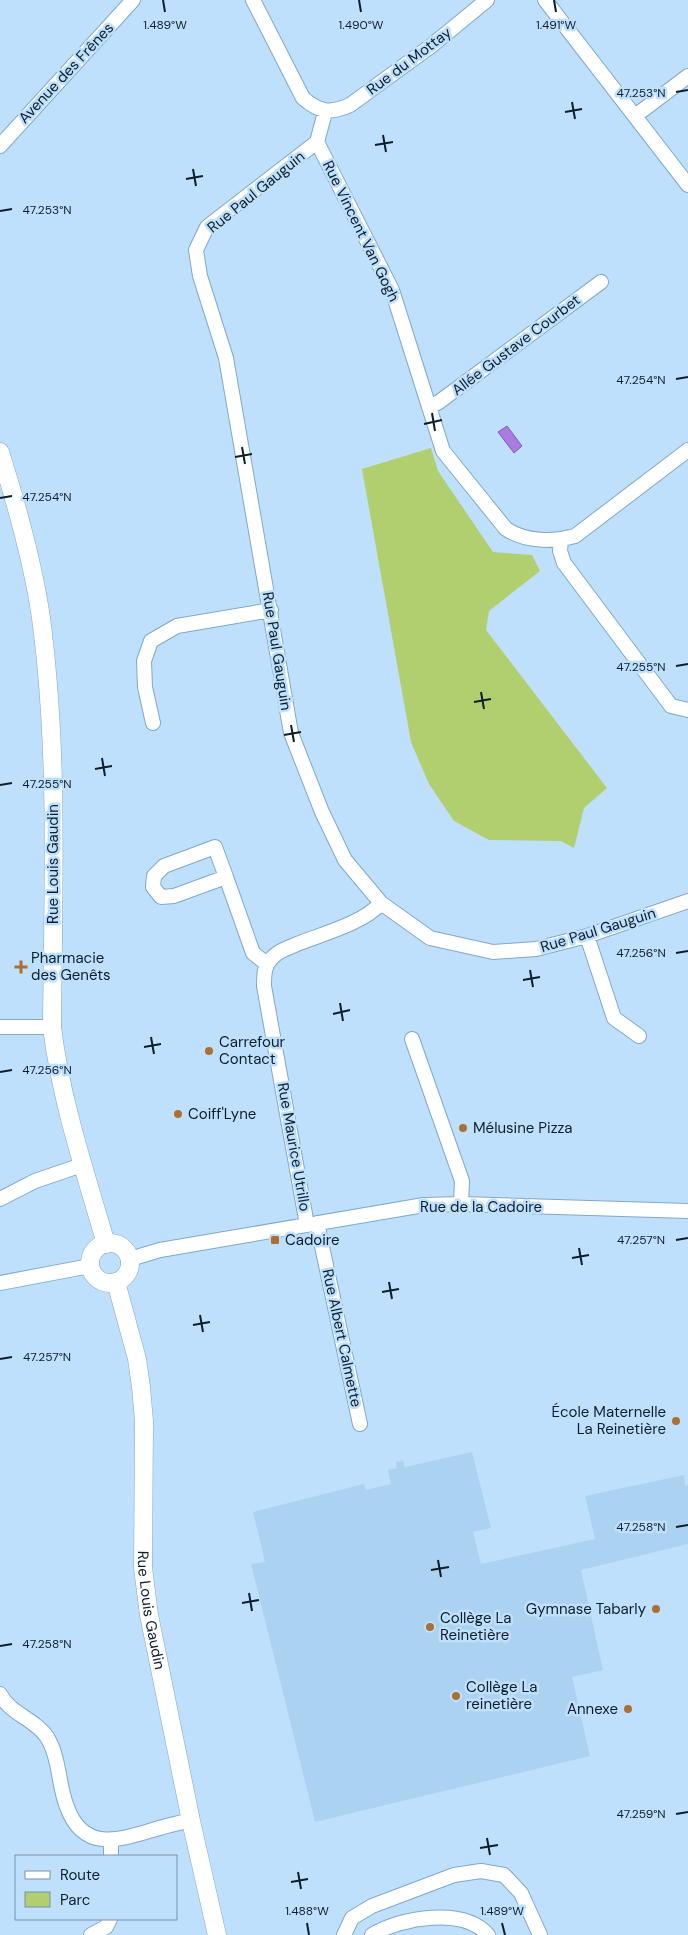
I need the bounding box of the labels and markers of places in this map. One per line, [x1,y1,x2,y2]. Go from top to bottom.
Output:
place label: Pharmacie des Genêts [31,948,111,985]
marker: Pharmacie des Genêts [15,961,27,973]
place label: Carrefour Contact [219,1032,286,1069]
marker: Carrefour Contact [203,1045,215,1057]
place label: Coiff'Lyne [188,1104,256,1124]
marker: Coiff'Lyne [172,1108,184,1120]
place label: Mélusine Pizza [473,1118,573,1138]
marker: Mélusine Pizza [457,1122,469,1134]
place label: Cadoire [285,1230,340,1250]
marker: Cadoire [269,1234,281,1246]
place label: École Maternelle La Reinetière [552,1402,666,1439]
marker: École Maternelle La Reinetière [670,1415,682,1427]
place label: Gymnase Tabarly [526,1599,647,1619]
marker: Gymnase Tabarly [650,1603,662,1615]
place label: Collège La Reinetière [440,1608,511,1645]
marker: Collège La Reinetière [424,1621,436,1633]
place label: Collège La reinetière [466,1677,537,1714]
marker: Collège La reinetière [450,1690,462,1702]
place label: Annexe [567,1699,618,1719]
marker: Annexe [622,1703,634,1715]

